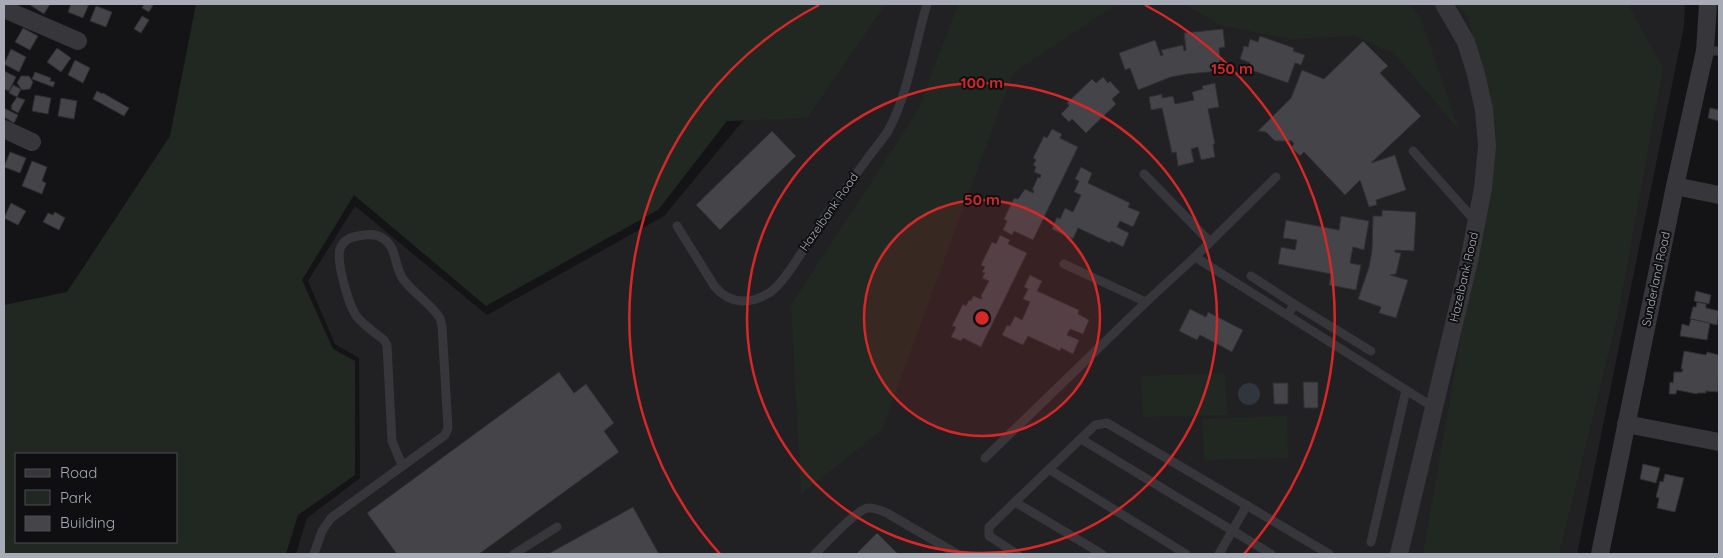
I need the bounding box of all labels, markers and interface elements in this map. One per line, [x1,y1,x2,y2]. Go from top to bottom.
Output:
text: 150 m [1211,59,1253,78]
text: 100 m [961,73,1003,92]
street label: Hazelbank Road [796,170,861,254]
text: 50 m [964,190,1000,209]
street label: Hazelbank Road [1446,230,1481,323]
street label: Sunderland Road [1638,230,1673,328]
centre of rings [973,309,991,327]
legend [15,453,178,543]
text: Road [60,463,97,482]
text: Park [60,488,92,507]
text: Building [60,513,115,532]

